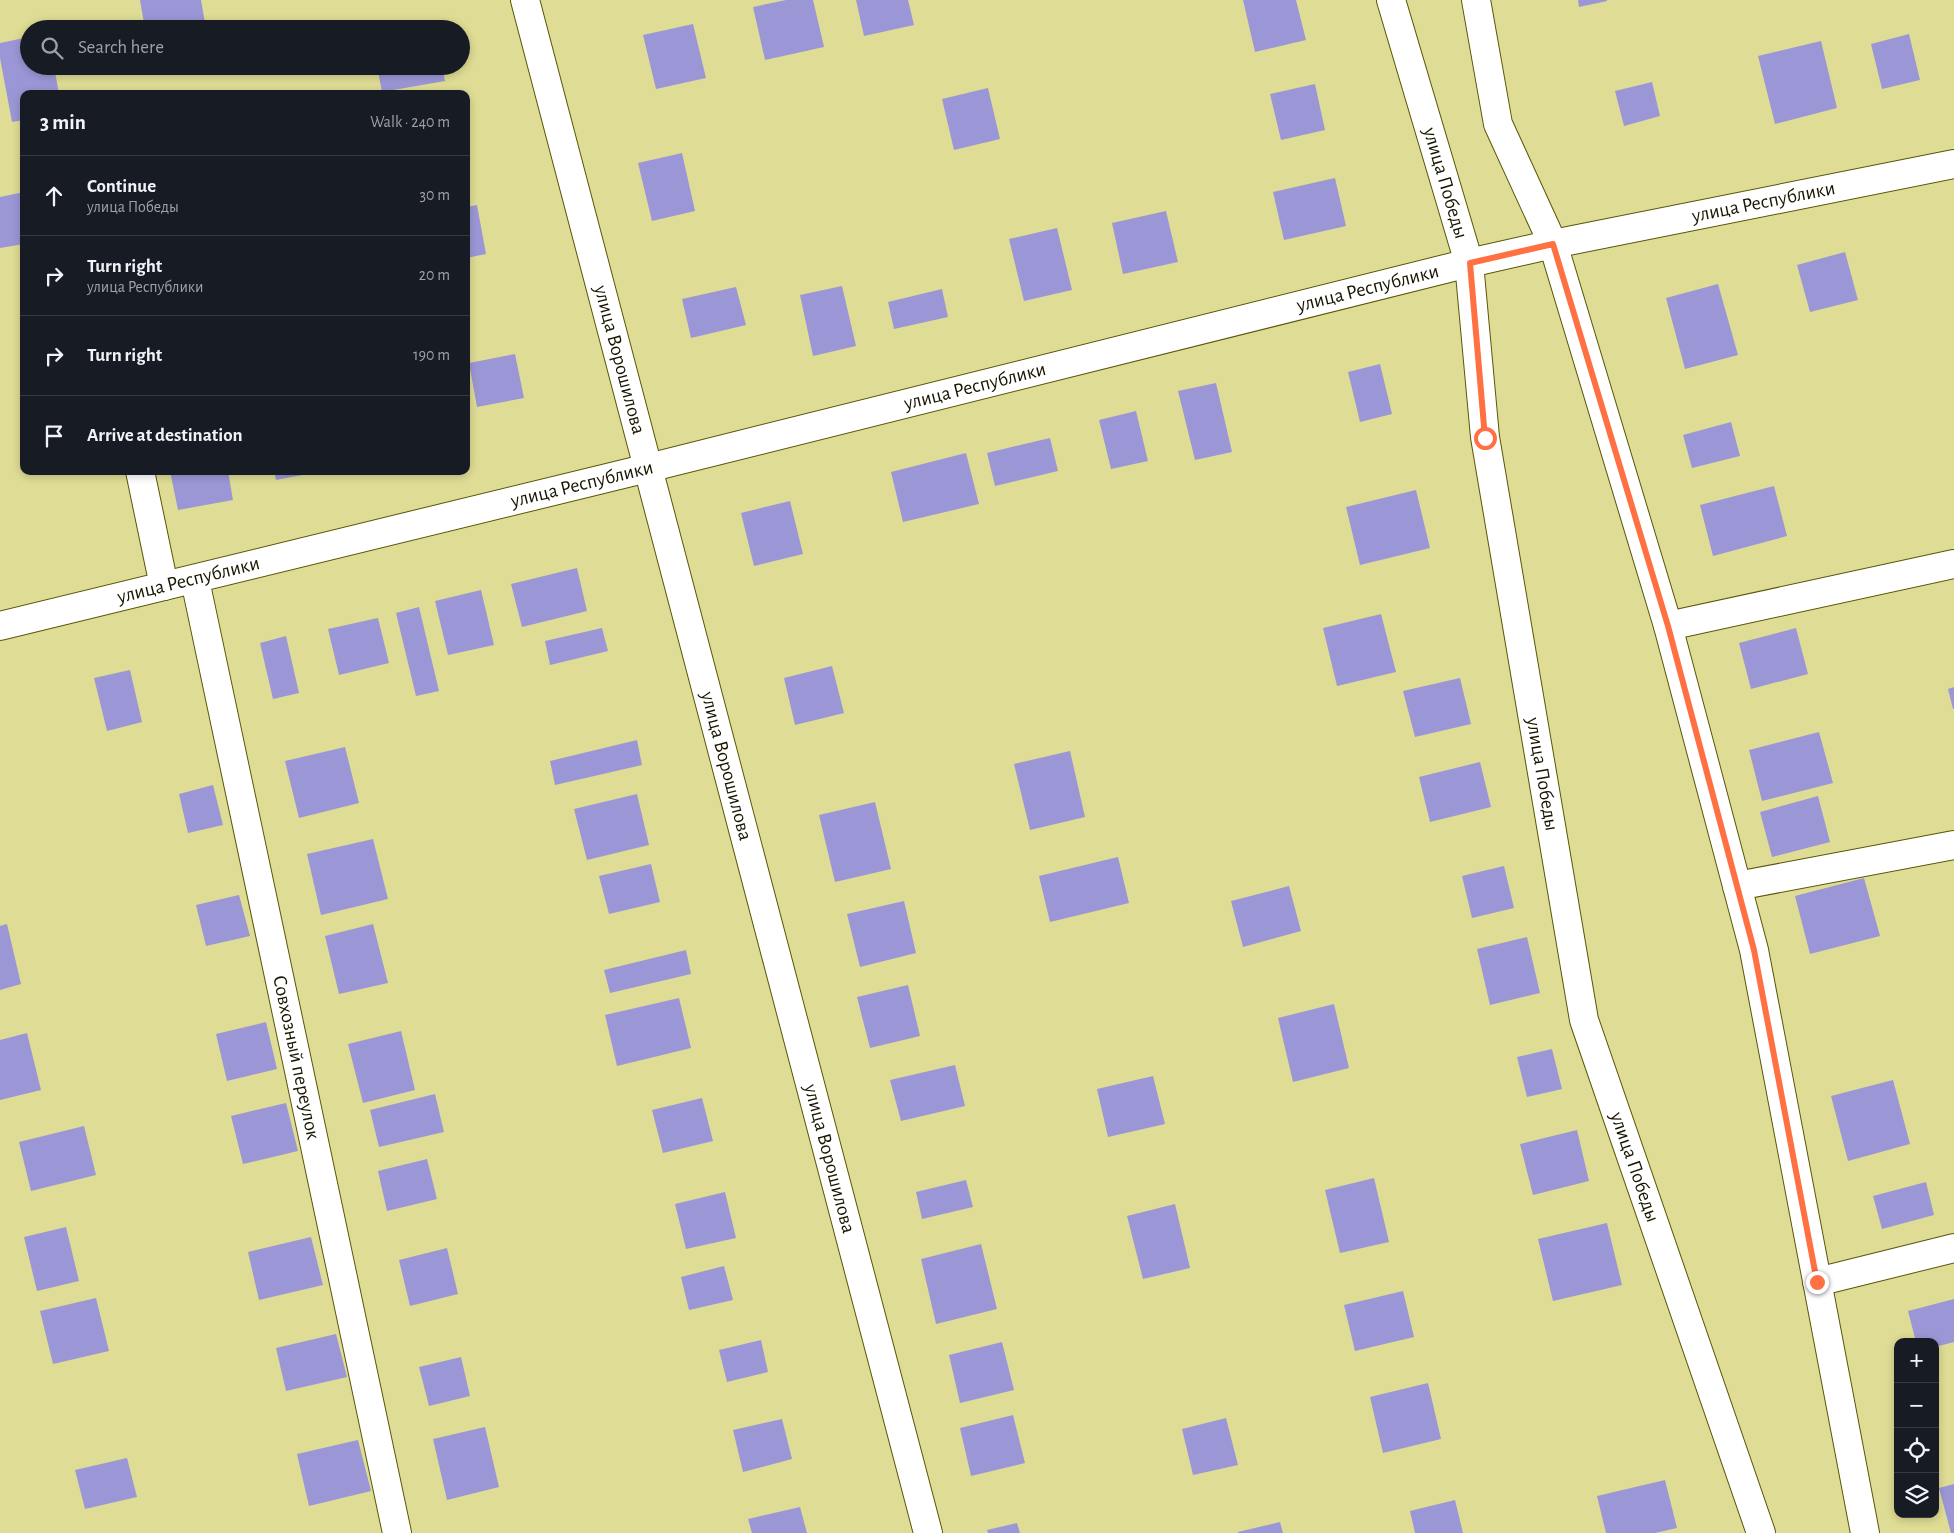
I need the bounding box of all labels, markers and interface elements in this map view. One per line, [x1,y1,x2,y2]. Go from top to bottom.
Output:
search box [20,20,470,75]
icon: search [38,34,66,62]
text: Search here [78,38,164,57]
text: 3 min [40,112,86,133]
text: Walk · 240 m [370,114,450,130]
street label: улица Победы [1419,124,1471,241]
text: Continue [87,177,156,196]
street label: улица Республики [1689,178,1837,226]
icon: ahead [40,182,68,210]
text: 30 m [420,187,450,203]
text: улица Победы [87,199,179,215]
text: Turn right [87,257,162,276]
street label: улица Республики [1294,261,1441,316]
icon: right [40,262,68,290]
text: 20 m [419,267,450,283]
text: улица Республики [87,279,204,295]
street label: улица Ворошилова [590,282,649,436]
icon: right [40,342,68,370]
text: Turn right [87,346,162,365]
text: 190 m [413,347,450,363]
street label: улица Республики [901,359,1048,414]
icon: arrive [40,422,68,450]
text: Arrive at destination [87,426,243,445]
route start [1474,427,1497,450]
street label: улица Республики [508,457,655,511]
street label: улица Республики [114,553,262,607]
street label: улица Ворошилова [697,688,756,843]
street label: улица Победы [1523,715,1562,832]
street label: Совхозный переулок [269,974,323,1141]
street label: улица Ворошилова [800,1081,859,1235]
street label: улица Победы [1606,1109,1663,1225]
route end [1806,1271,1829,1294]
map controls [1894,1338,1939,1518]
button: + [1894,1338,1939,1383]
button: − [1894,1383,1939,1428]
button: locate [1894,1428,1939,1473]
button: layers [1894,1473,1939,1518]

